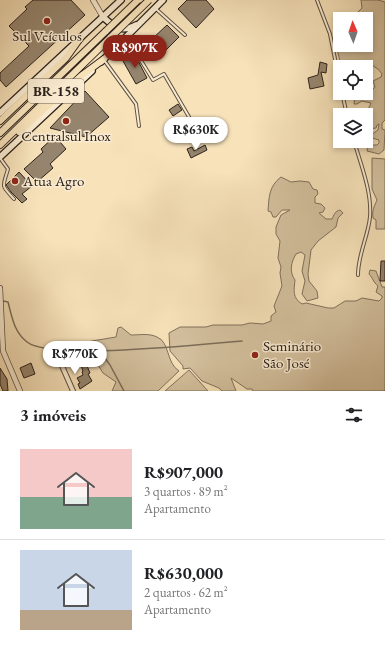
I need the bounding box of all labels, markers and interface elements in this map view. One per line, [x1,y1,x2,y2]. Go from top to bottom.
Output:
north arrow [333,12,373,52]
map controls [333,12,373,148]
marker: Sul Veículos [42,16,52,26]
place label: Sul Veículos [12,26,82,45]
pin: R$907K [102,35,168,69]
text: R$907K [112,39,158,56]
button: locate [333,60,373,100]
road number: BR-158 [28,79,84,103]
button: layers [333,108,373,148]
marker: Centralsul Inox [61,116,71,126]
pin: R$630K [163,117,229,151]
text: R$630K [173,121,219,138]
place label: Centralsul Inox [21,126,111,145]
place label: Atua Agro [22,171,84,190]
marker: Atua Agro [10,176,20,186]
place label: Seminário São José [263,336,321,372]
pin: R$770K [42,341,108,375]
text: R$770K [52,345,98,362]
marker: Seminário São José [250,350,260,360]
text: 3 imóveis [20,404,86,426]
icon: filters [343,404,365,426]
text: R$907,000 [144,461,223,483]
icon: home [52,465,100,513]
text: 3 quartos · 89 m² [144,483,228,500]
text: Apartamento [144,500,211,517]
text: R$630,000 [144,562,223,584]
icon: home [52,566,100,614]
text: 2 quartos · 62 m² [144,584,228,601]
text: Apartamento [144,601,211,618]

